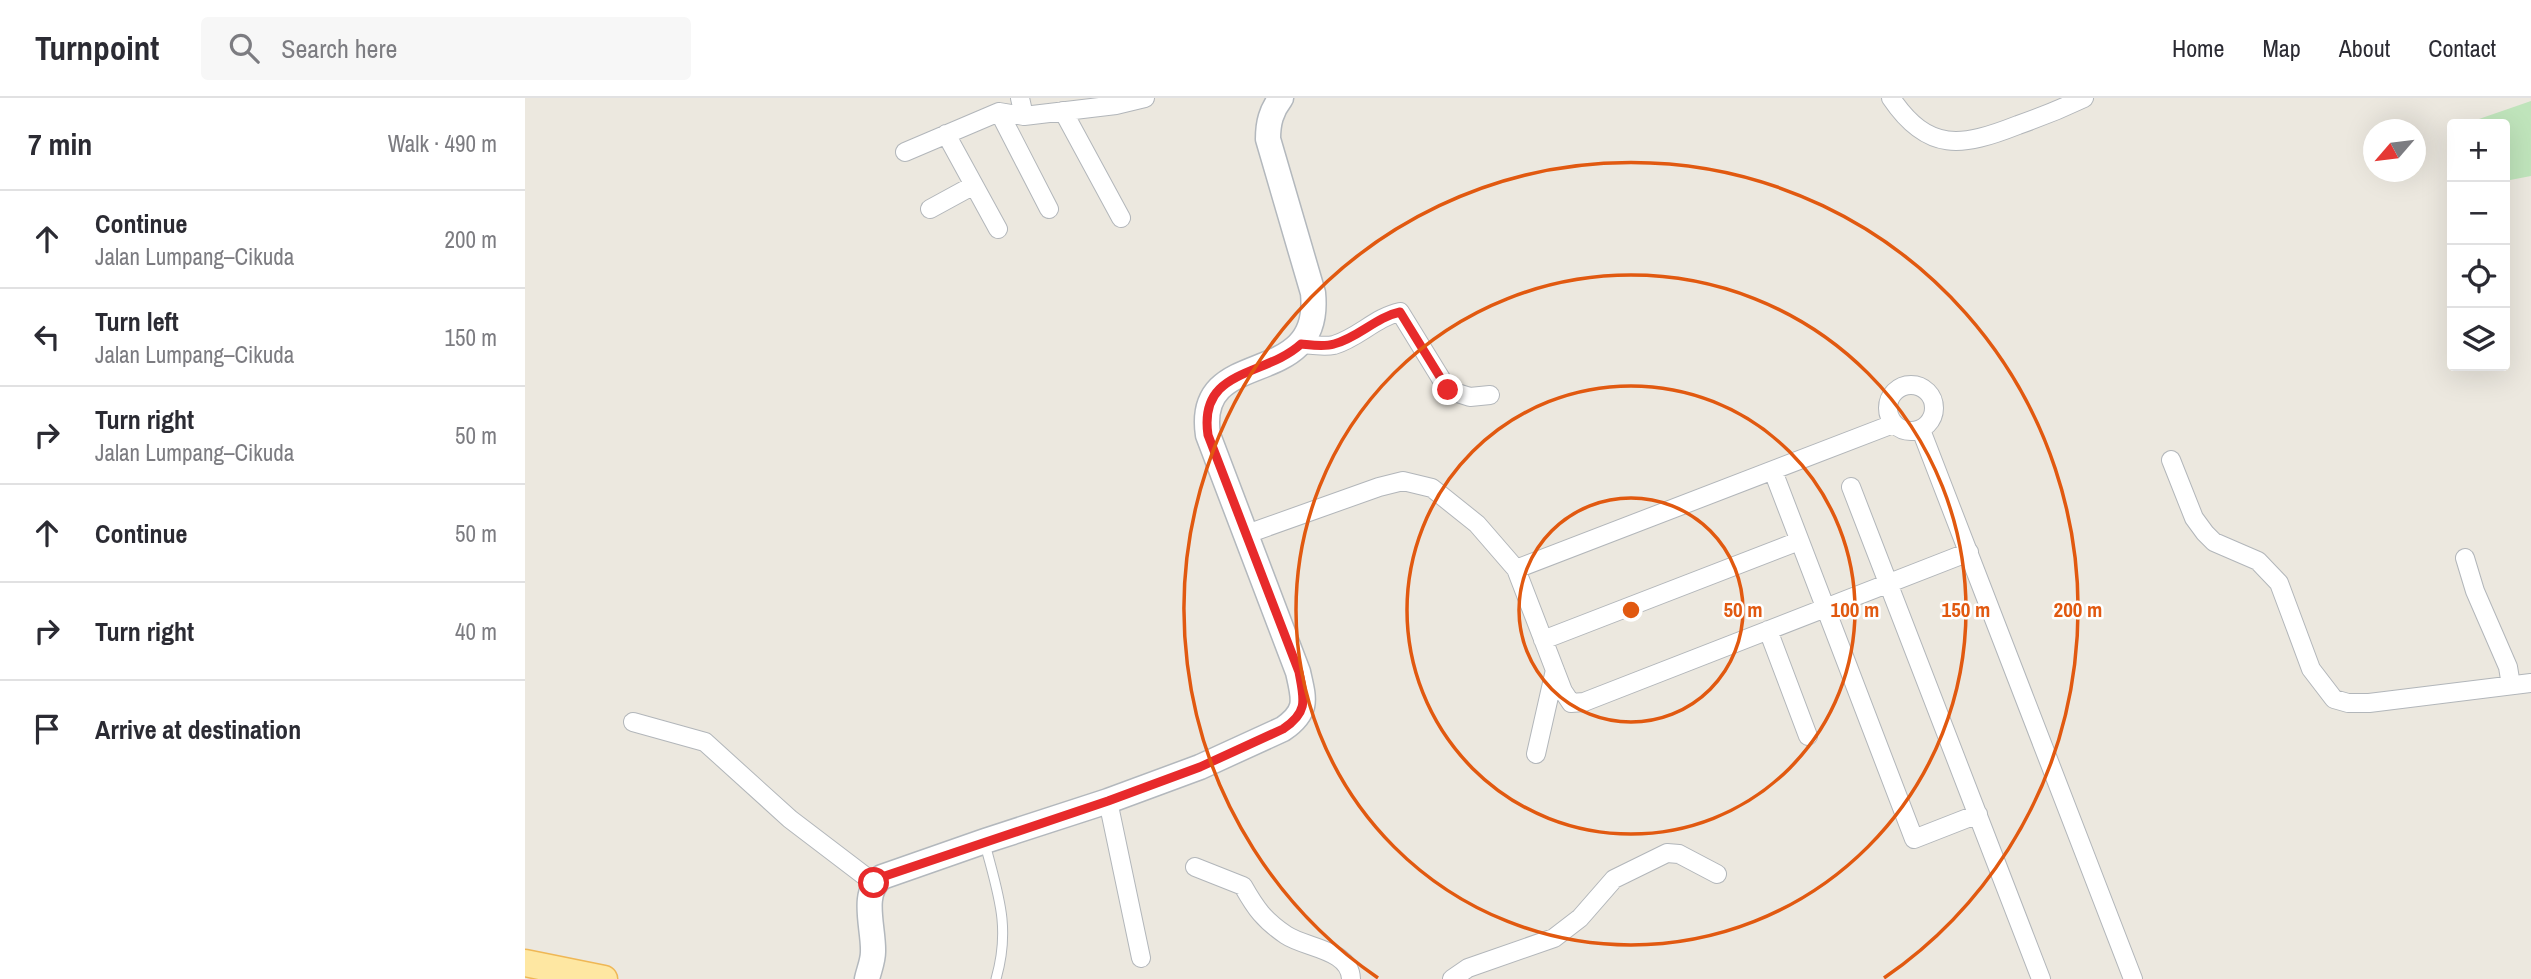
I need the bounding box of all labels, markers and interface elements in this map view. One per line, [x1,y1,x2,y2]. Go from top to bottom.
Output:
search box [201,17,691,80]
text: Turnpoint [35,26,159,70]
icon: search [225,29,263,67]
text: Search here [281,31,397,66]
text: Home [2172,32,2224,64]
text: Map [2262,32,2301,64]
text: About [2339,32,2390,64]
text: Contact [2428,32,2496,64]
north arrow [2363,119,2426,182]
map controls [2447,119,2510,371]
button: + [2447,119,2510,182]
text: 7 min [28,124,92,164]
text: Walk · 490 m [388,128,497,159]
button: − [2447,182,2510,245]
text: Continue [95,206,187,241]
icon: ahead [28,220,66,258]
text: 200 m [445,224,497,255]
text: Jalan Lumpang–Cikuda [95,241,294,272]
button: locate [2447,245,2510,308]
text: Turn left [95,304,179,339]
button: layers [2447,308,2510,371]
icon: left [28,318,66,356]
text: 150 m [445,322,497,353]
text: Jalan Lumpang–Cikuda [95,339,294,370]
route end [1432,374,1463,405]
text: Turn right [95,402,194,437]
icon: right [28,416,66,454]
text: 50 m [455,420,497,451]
text: Jalan Lumpang–Cikuda [95,437,294,468]
icon: ahead [28,514,66,552]
text: Continue [95,516,187,551]
text: 50 m [455,518,497,549]
text: 50 m [1723,595,1763,624]
text: 100 m [1831,595,1879,624]
text: 150 m [1942,595,1990,624]
text: 200 m [2054,595,2102,624]
centre of rings [1619,598,1643,622]
icon: right [28,612,66,650]
text: Turn right [95,614,194,649]
text: 40 m [455,616,497,647]
icon: arrive [28,710,66,748]
text: Arrive at destination [95,712,301,747]
route start [858,867,889,898]

